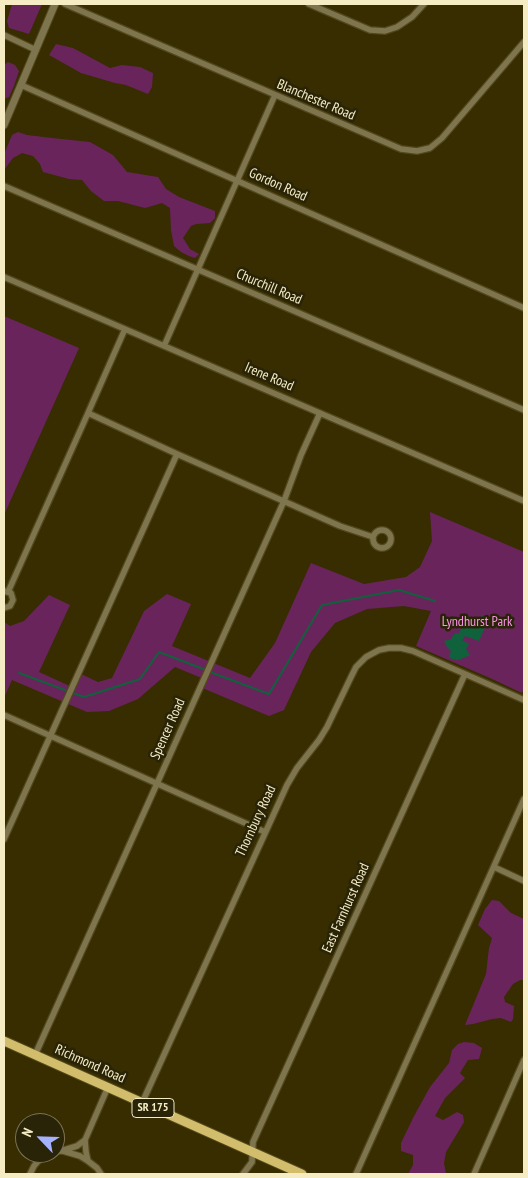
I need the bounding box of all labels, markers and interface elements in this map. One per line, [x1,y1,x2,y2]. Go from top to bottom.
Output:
street label: Blanchester Road [274,76,358,124]
street label: Gordon Road [246,165,310,205]
street label: Churchill Road [233,266,305,308]
street label: Irene Road [242,359,296,395]
park label: Lyndhurst Park [442,614,512,630]
street label: Spencer Road [147,696,189,762]
street label: Thornbury Road [232,783,280,859]
street label: East Farnhurst Road [319,861,373,955]
street label: Richmond Road [52,1041,128,1087]
road number: SR 175 [132,1098,174,1118]
north arrow [15,1113,65,1163]
text: N [17,1125,37,1139]

